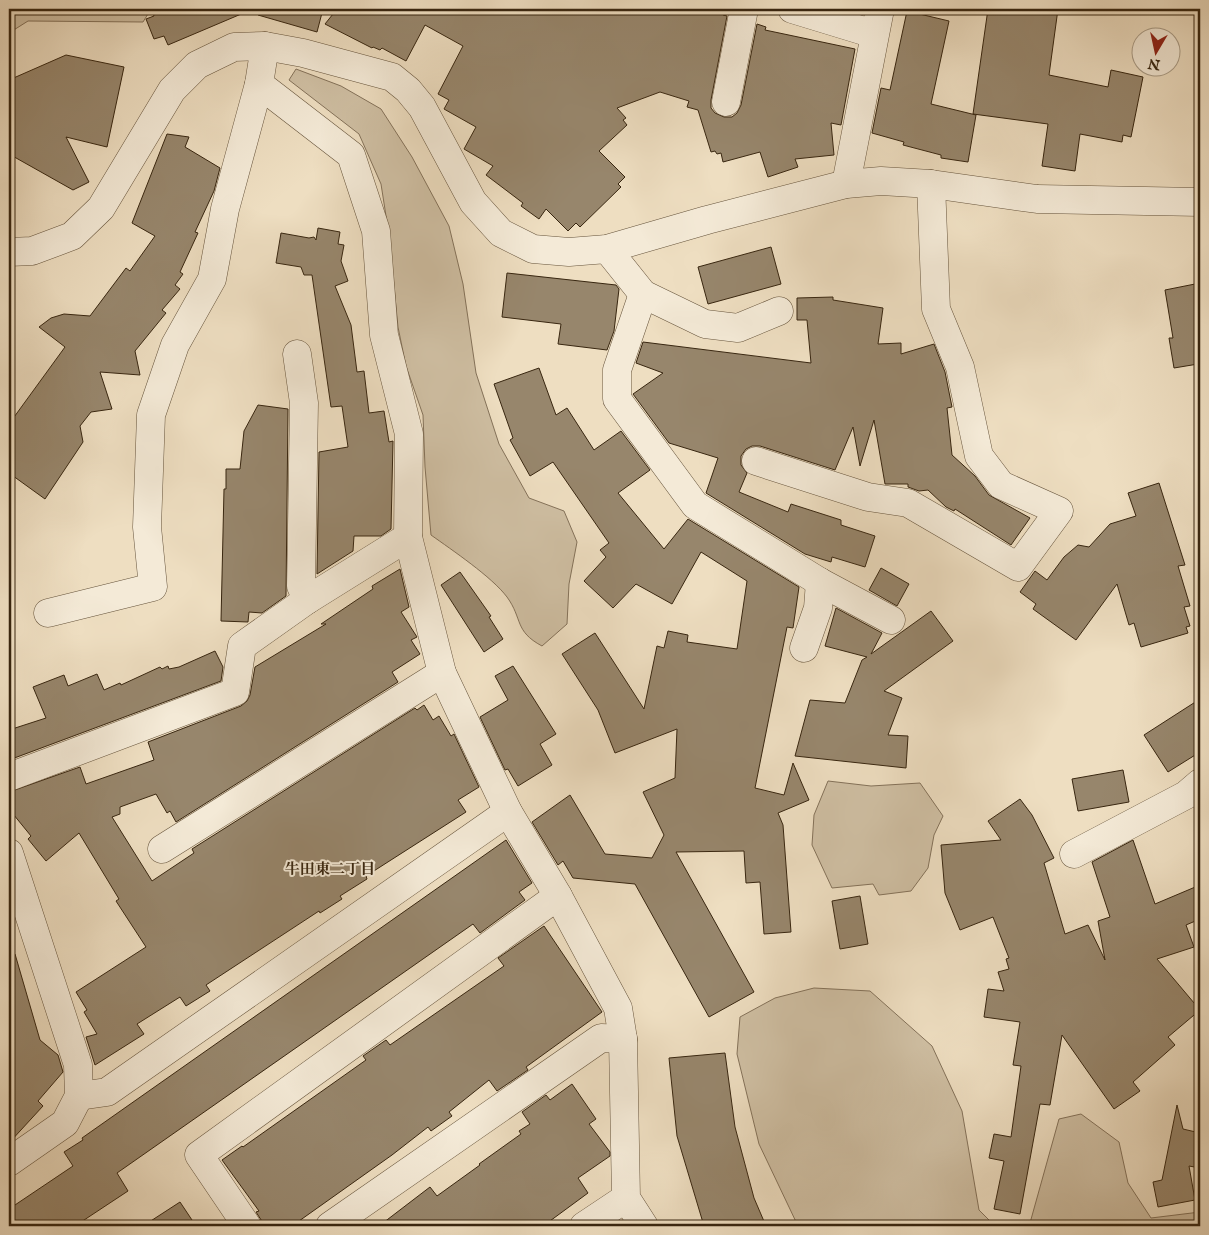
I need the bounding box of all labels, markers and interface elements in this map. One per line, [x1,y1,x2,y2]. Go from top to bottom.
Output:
north arrow [1132,28,1182,78]
text: N [1147,54,1163,74]
district label: 牛田東二丁目 [285,860,375,879]

